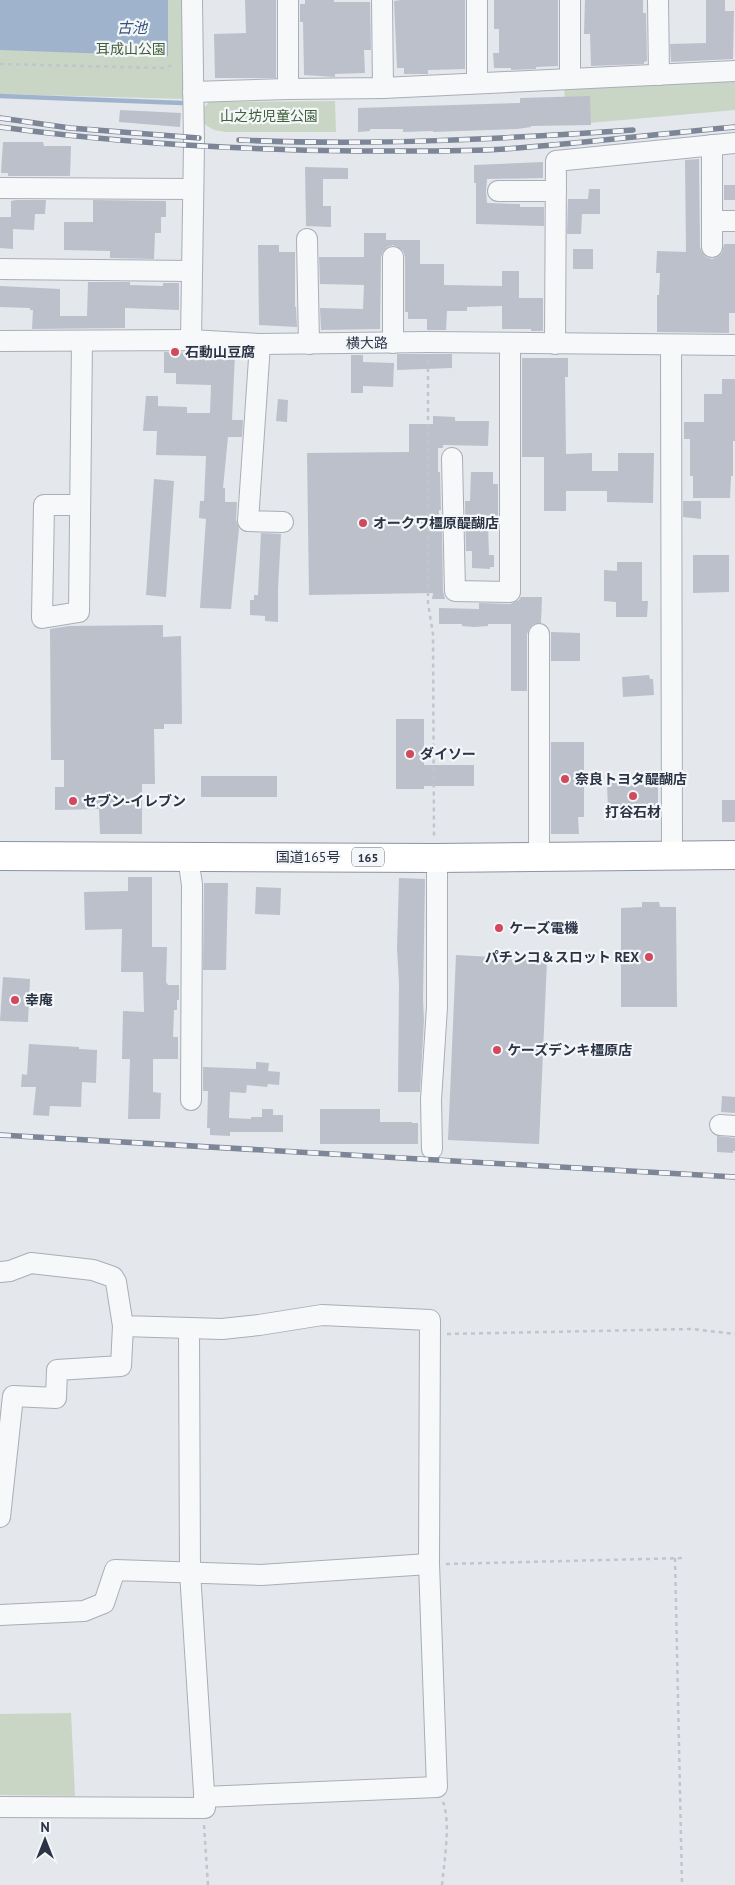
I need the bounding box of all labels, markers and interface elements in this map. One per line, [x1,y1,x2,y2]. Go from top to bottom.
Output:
water label: 古池 [117,18,149,37]
park label: 耳成山公園 [96,40,166,58]
park label: 山之坊児童公園 [220,107,318,125]
street label: 横大路 [346,334,388,352]
place label: 石動山豆腐 [185,343,255,361]
marker: 石動山豆腐 [169,346,181,358]
place label: オークワ橿原醍醐店 [373,514,499,532]
marker: オークワ橿原醍醐店 [357,517,369,529]
place label: ダイソー [420,745,476,763]
marker: ダイソー [404,748,416,760]
place label: 奈良トヨタ醍醐店 [575,770,687,788]
marker: 奈良トヨタ醍醐店 [559,773,571,785]
marker: 打谷石材 [627,790,639,802]
place label: セブン-イレブン [83,792,186,810]
marker: セブン-イレブン [67,795,79,807]
place label: 打谷石材 [605,803,661,821]
street label: 国道165号 [276,848,340,866]
road number: 165 [352,848,384,866]
place label: ケーズ電機 [509,919,578,937]
marker: ケーズ電機 [493,922,505,934]
place label: パチンコ＆スロット REX [485,948,639,966]
marker: パチンコ＆スロット REX [643,951,655,963]
place label: 幸庵 [25,991,53,1009]
marker: 幸庵 [9,994,21,1006]
place label: ケーズデンキ橿原店 [507,1041,632,1059]
marker: ケーズデンキ橿原店 [491,1044,503,1056]
north arrow [20,1815,70,1865]
text: N [40,1818,50,1836]

